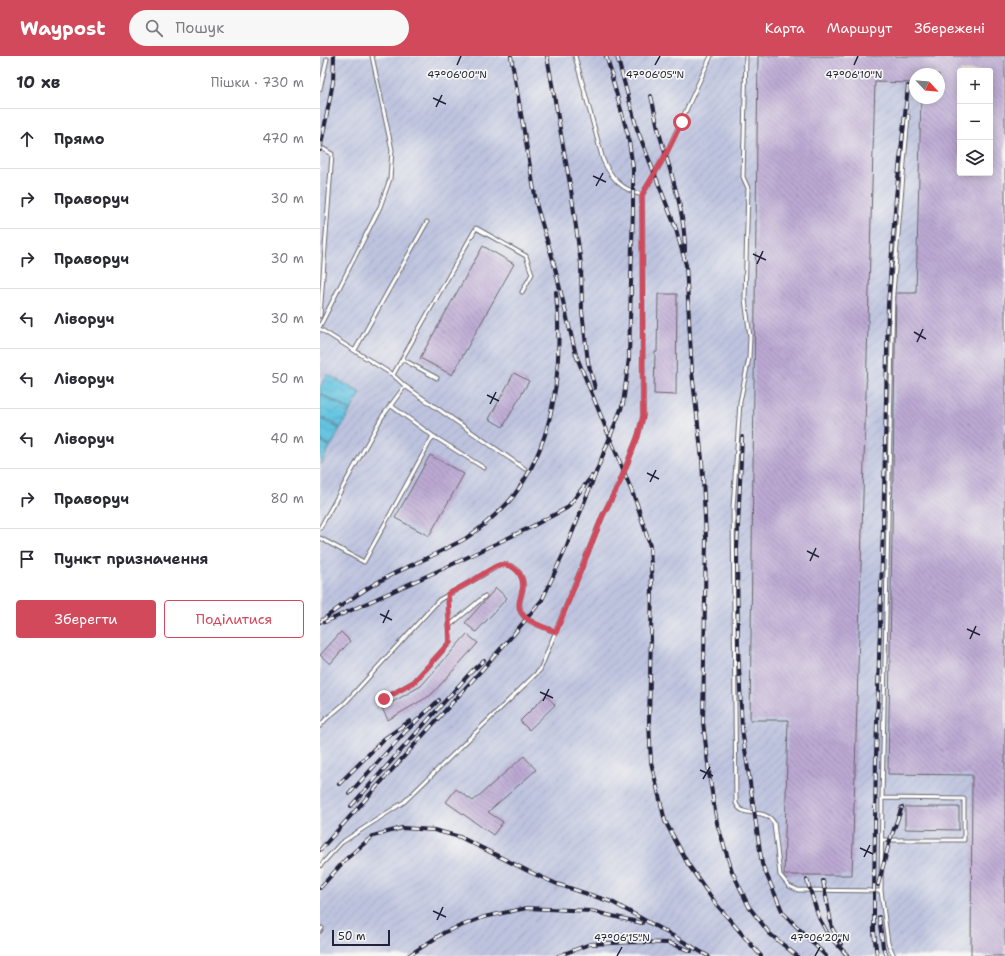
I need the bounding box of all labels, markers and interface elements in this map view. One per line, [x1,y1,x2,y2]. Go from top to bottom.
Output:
search box [129,10,409,46]
text: Waypost [20,16,105,41]
icon: search [143,17,165,39]
text: Пошук [175,18,224,38]
text: Карта [765,19,805,37]
text: Маршрут [827,19,892,37]
text: Збережені [914,19,985,37]
text: 47°06'00"N [427,68,487,81]
text: 47°06'05"N [626,68,684,81]
text: 47°06'10"N [826,68,882,81]
north arrow [909,68,945,104]
map controls [957,68,993,176]
button: + [957,68,993,104]
text: 10 хв [16,71,60,93]
text: Пішки · 730 m [211,74,304,91]
button: − [957,104,993,140]
route start [673,113,691,131]
icon: ahead [16,128,38,150]
text: Прямо [54,129,104,149]
text: 470 m [262,130,304,147]
button: layers [957,140,993,176]
icon: right [16,188,38,210]
text: Праворуч [54,189,129,209]
text: 30 m [270,190,304,207]
icon: right [16,248,38,270]
text: Праворуч [54,249,129,269]
text: 30 m [270,250,304,267]
icon: left [16,308,38,330]
text: Ліворуч [54,309,114,329]
text: 30 m [270,310,304,327]
icon: left [16,368,38,390]
text: Ліворуч [54,369,114,389]
text: 50 m [271,370,304,387]
icon: left [16,428,38,450]
text: Ліворуч [54,429,114,449]
text: 40 m [270,430,304,447]
icon: right [16,488,38,510]
text: Праворуч [54,489,129,509]
text: 80 m [270,490,304,507]
icon: arrive [16,548,38,570]
text: Пункт призначення [54,549,209,569]
button: Зберегти [16,600,156,638]
button: Поділитися [164,600,304,638]
route end [375,690,393,708]
scale bar [332,928,390,947]
text: 50 m [338,929,366,944]
text: 47°06'15"N [594,931,650,944]
text: 47°06'20"N [790,931,850,944]

